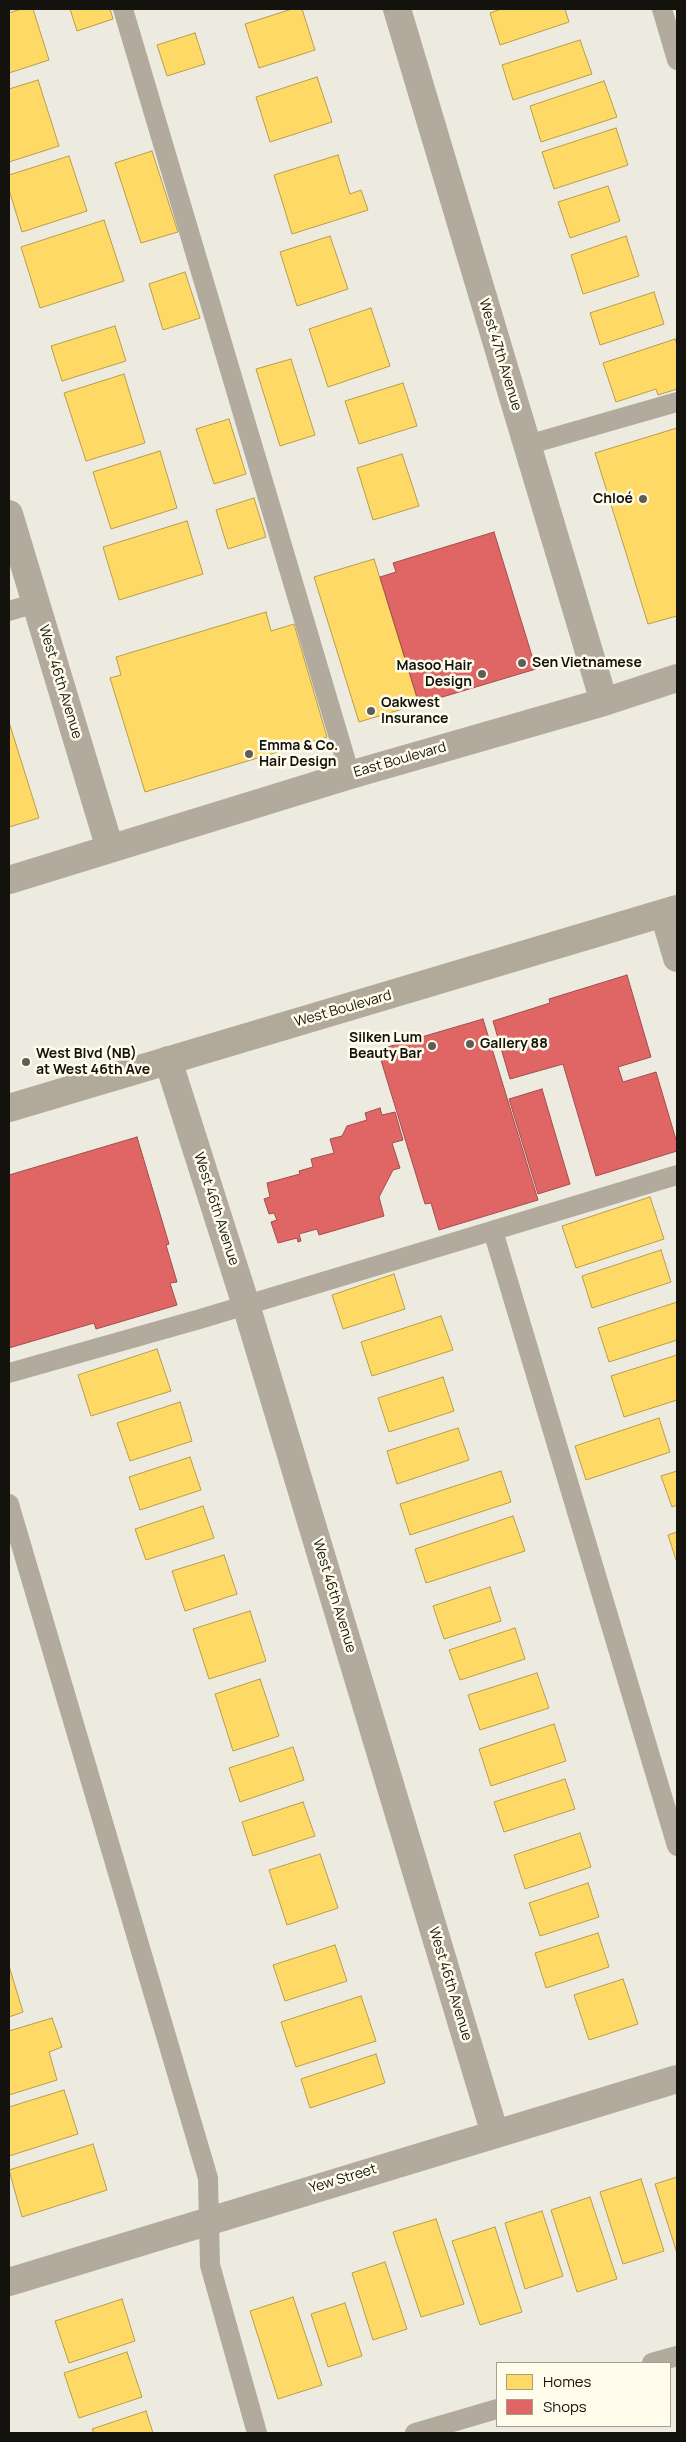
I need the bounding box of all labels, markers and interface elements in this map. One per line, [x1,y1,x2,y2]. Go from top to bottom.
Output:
street label: West 47th Avenue [475,297,525,413]
place label: Chloé [593,491,633,507]
marker: Chloé [637,493,649,505]
street label: West 46th Avenue [35,623,85,741]
place label: Sen Vietnamese [532,655,642,671]
marker: Sen Vietnamese [516,657,528,669]
place label: Masoo Hair Design [397,658,472,690]
marker: Masoo Hair Design [476,668,488,680]
place label: Oakwest Insurance [381,695,448,728]
marker: Oakwest Insurance [365,705,377,717]
place label: Emma & Co. Hair Design [259,738,338,770]
street label: East Boulevard [352,739,448,781]
marker: Emma & Co. Hair Design [243,748,255,760]
street label: West Boulevard [293,987,393,1031]
place label: Silken Lum Beauty Bar [349,1030,422,1062]
place label: Gallery 88 [480,1036,548,1052]
marker: Gallery 88 [464,1038,476,1050]
marker: Silken Lum Beauty Bar [426,1040,438,1052]
place label: West Blvd (NB) at West 46th Ave [36,1046,150,1078]
marker: West Blvd (NB) at West 46th Ave [20,1056,32,1068]
street label: West 46th Avenue [190,1150,242,1268]
street label: West 46th Avenue [309,1537,359,1655]
street label: West 46th Avenue [425,1925,475,2043]
street label: Yew Street [307,2161,379,2197]
legend [496,2362,671,2427]
text: Homes [543,2371,591,2392]
text: Shops [543,2396,587,2417]

